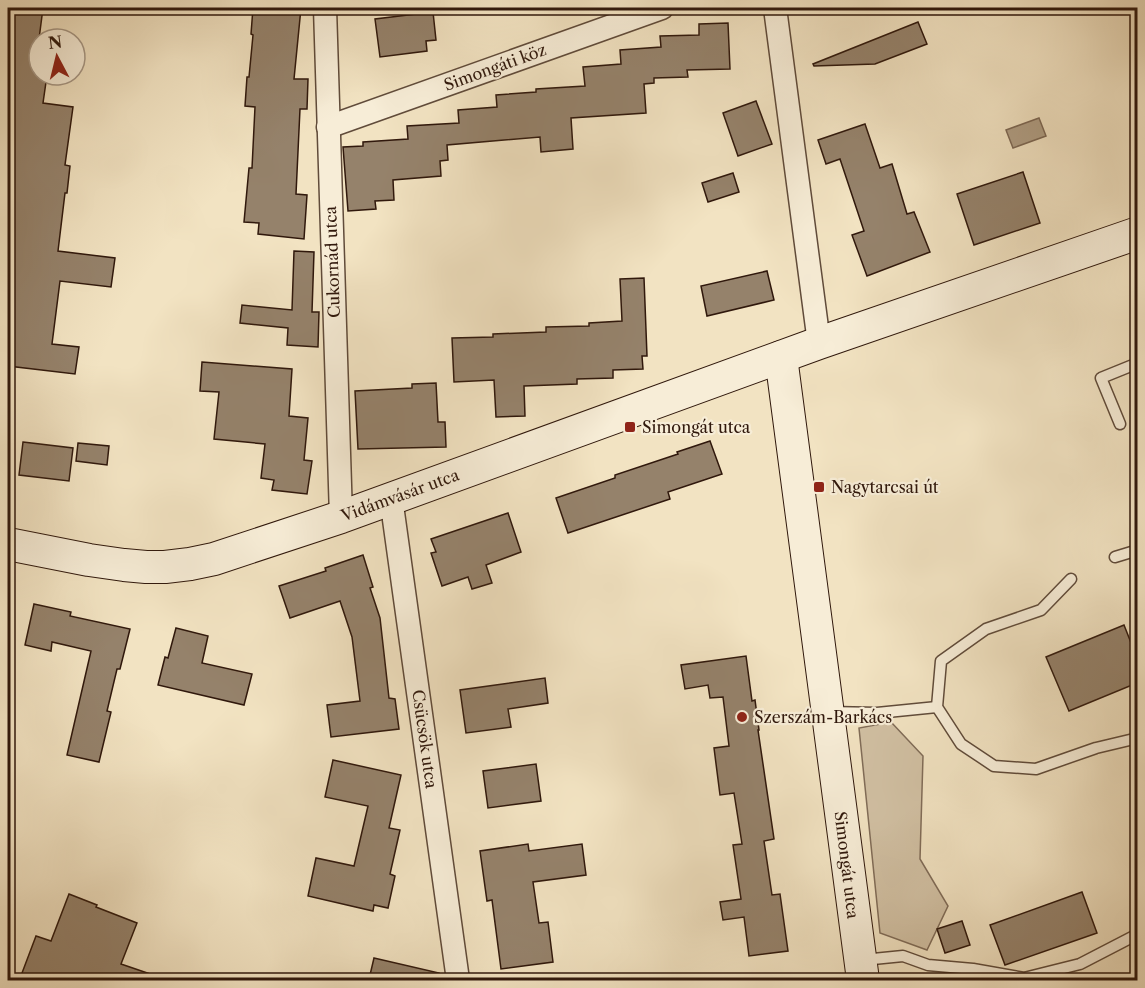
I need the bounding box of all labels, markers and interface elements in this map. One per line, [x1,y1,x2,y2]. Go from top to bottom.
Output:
north arrow [27,27,87,87]
text: N [47,31,63,53]
street label: Simongáti köz [441,39,549,95]
street label: Cukornád utca [320,205,344,318]
place label: Simongát utca [642,417,751,437]
marker: Simongát utca [623,420,637,434]
street label: Vidámvásár utca [337,464,462,526]
place label: Nagytarcsai út [831,477,939,497]
marker: Nagytarcsai út [812,480,826,494]
street label: Csücsök utca [408,688,442,790]
place label: Szerszám-Barkács [754,707,892,727]
marker: Szerszám-Barkács [735,710,749,724]
street label: Simongát utca [830,810,864,921]

